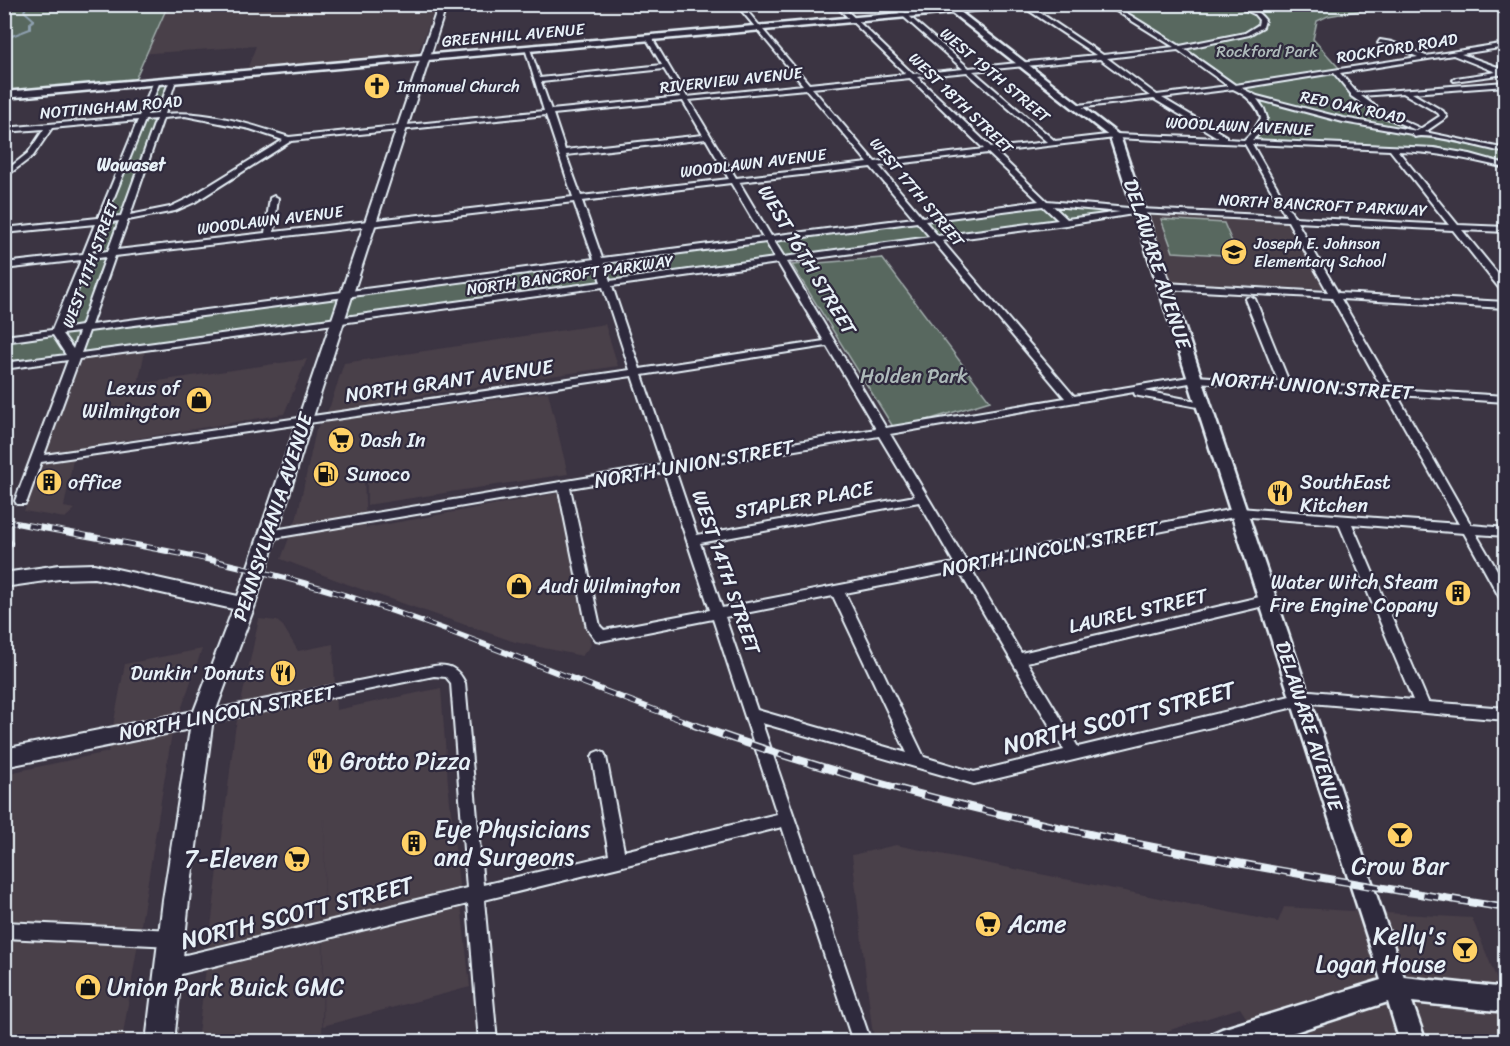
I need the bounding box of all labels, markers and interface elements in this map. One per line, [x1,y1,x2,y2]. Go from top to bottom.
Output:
street label: GREENHILL AVENUE [440,14,587,56]
street label: WEST 19TH STREET [933,20,1058,131]
street label: ROCKFORD ROAD [1334,24,1460,72]
park label: Rockford Park [1216,37,1318,66]
street label: WEST 18TH STREET [902,45,1021,162]
street label: RIVERVIEW AVENUE [658,58,805,102]
church icon: Immanuel Church [362,71,392,101]
place label: Immanuel Church [396,72,520,101]
street label: RED OAK ROAD [1298,82,1409,132]
street label: NOTTINGHAM ROAD [39,86,184,128]
street label: WOODLAWN AVENUE [1165,108,1314,144]
street label: WEST 17TH STREET [862,130,973,254]
street label: WOODLAWN AVENUE [678,140,829,186]
district label: Wawaset [97,149,167,181]
street label: DELAWARE AVENUE [1113,174,1202,355]
street label: WEST 16TH STREET [748,178,867,343]
street label: NORTH BANCROFT PARKWAY [1218,185,1428,225]
street label: WEST 11TH STREET [53,195,127,332]
street label: WOODLAWN AVENUE [195,197,346,243]
place label: Joseph E. Johnson Elementary School [1253,229,1386,276]
school or university icon: Joseph E. Johnson Elementary School [1219,237,1249,267]
street label: NORTH BANCROFT PARKWAY [464,246,676,304]
street label: NORTH GRANT AVENUE [343,349,557,413]
park label: Holden Park [860,359,968,394]
street label: NORTH UNION STREET [1210,361,1416,411]
place label: Lexus of Wilmington [82,371,182,429]
shop icon: Lexus of Wilmington [184,385,214,415]
street label: PENNSYLVANIA AVENUE [223,406,324,626]
place label: Dash In [360,423,426,458]
supermarket icon: Dash In [326,425,356,455]
street label: NORTH UNION STREET [591,429,798,499]
place label: Sunoco [346,457,410,492]
fuel station icon: Sunoco [311,459,341,489]
place label: office [68,465,122,500]
place label: SouthEast Kitchen [1300,465,1391,523]
building icon: office [34,467,64,497]
street label: STAPLER PLACE [732,470,878,529]
restaurant icon: SouthEast Kitchen [1265,478,1295,508]
street label: WEST 14TH STREET [681,485,771,660]
street label: NORTH LINCOLN STREET [939,510,1163,587]
place label: Water Witch Steam Fire Engine Copany [1270,565,1439,623]
place label: Audi Wilmington [537,569,681,604]
shop icon: Audi Wilmington [504,571,534,601]
street label: LAUREL STREET [1065,578,1213,644]
building icon: Water Witch Steam Fire Engine Copany [1443,578,1473,608]
street label: DELAWARE AVENUE [1265,636,1354,817]
place label: Dunkin' Donuts [131,656,265,691]
restaurant icon: Dunkin' Donuts [268,658,298,688]
street label: NORTH SCOTT STREET [998,668,1242,767]
street label: NORTH LINCOLN STREET [116,674,340,751]
place label: Grotto Pizza [340,740,471,782]
restaurant icon: Grotto Pizza [305,746,335,776]
place label: Eye Physicians and Surgeons [434,808,591,878]
bar icon: Crow Bar [1385,820,1415,850]
building icon: Eye Physicians and Surgeons [399,828,429,858]
place label: 7-Eleven [184,838,278,880]
supermarket icon: 7-Eleven [282,844,312,874]
place label: Crow Bar [1351,845,1450,887]
street label: NORTH SCOTT STREET [176,863,420,962]
place label: Acme [1007,903,1067,945]
supermarket icon: Acme [973,909,1003,939]
place label: Kelly's Logan House [1315,915,1447,985]
bar icon: Kelly's Logan House [1450,935,1480,965]
place label: Union Park Buick GMC [107,966,345,1008]
shop icon: Union Park Buick GMC [73,972,103,1002]

